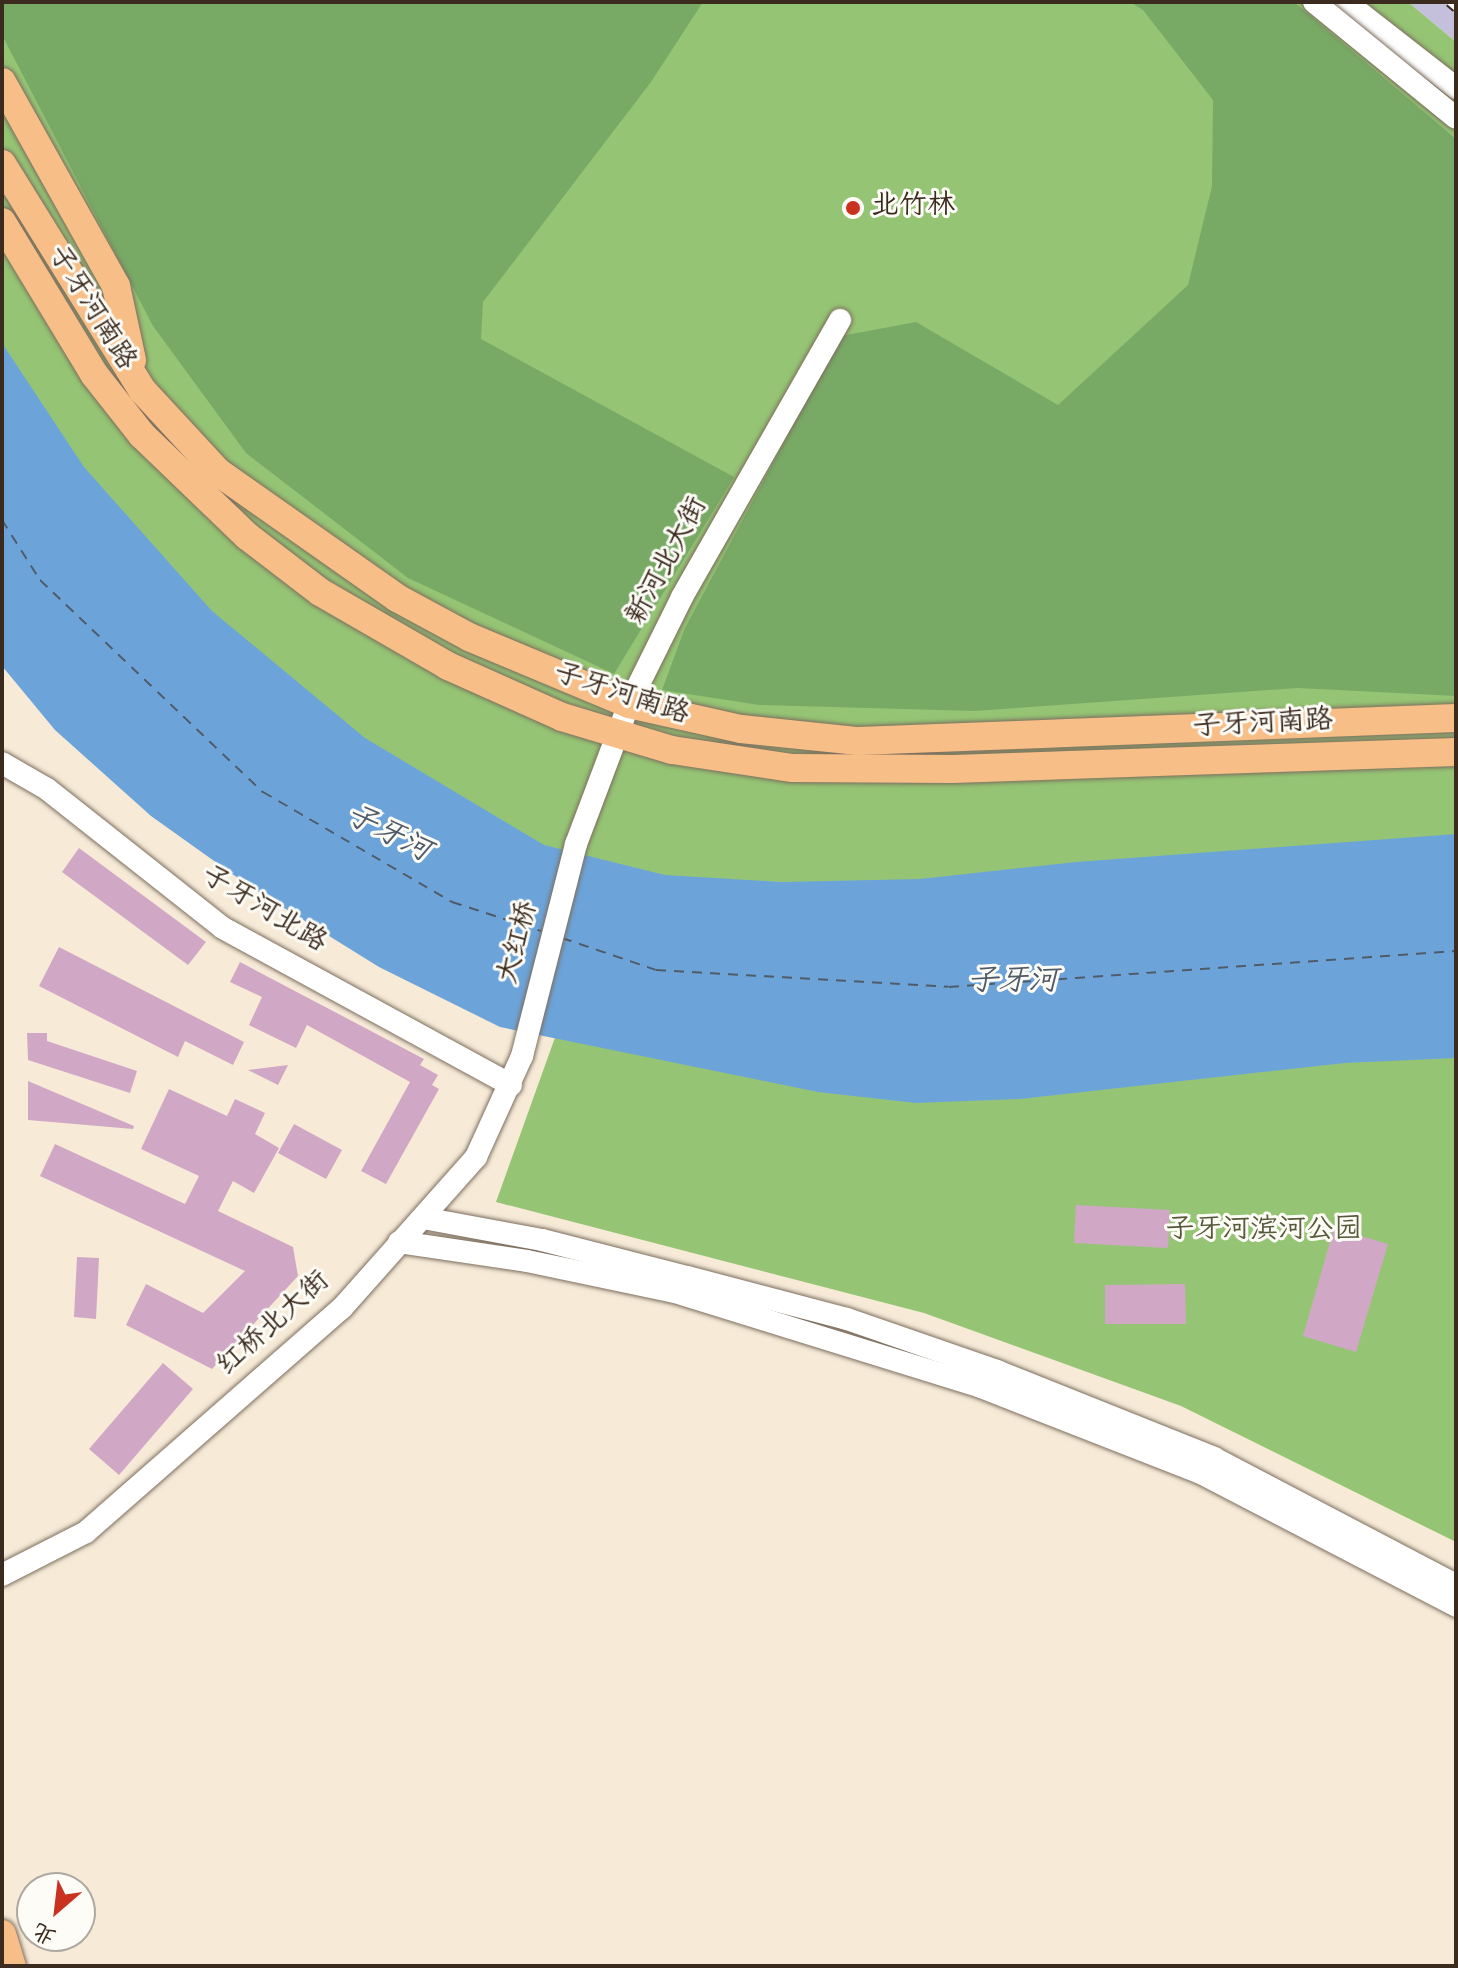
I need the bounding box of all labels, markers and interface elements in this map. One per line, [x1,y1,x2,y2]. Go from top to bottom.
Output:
place label: 北竹林 [871,191,955,225]
marker: 北竹林 [842,197,864,219]
street label: 子牙河南路 [39,241,141,377]
street label: 新河北大街 [621,492,717,632]
street label: 子牙河南路 [549,658,693,734]
street label: 子牙河南路 [1192,706,1334,746]
water label: 子牙河 [339,800,435,872]
street label: 子牙河北路 [194,861,332,961]
street label: 大红桥 [493,898,547,988]
water label: 子牙河 [968,966,1058,1002]
park label: 子牙河滨河公园 [1166,1215,1362,1249]
street label: 红桥北大街 [212,1266,338,1384]
north arrow [16,1872,96,1952]
text: 北 [28,1913,62,1951]

